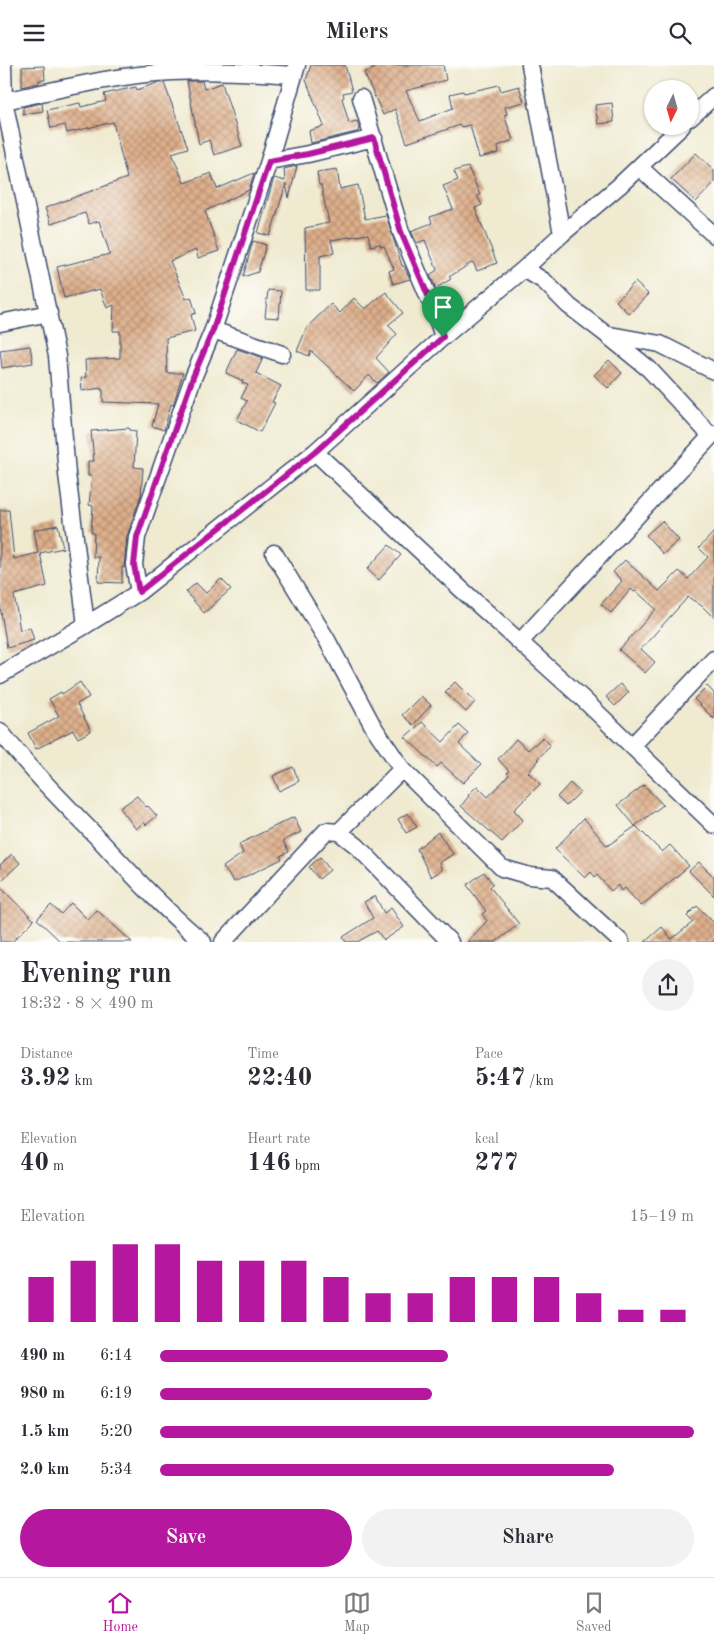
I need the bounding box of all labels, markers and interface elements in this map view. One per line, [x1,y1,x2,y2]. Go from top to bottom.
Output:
icon: menu [20,19,48,47]
icon: search [666,19,694,47]
text: Milers [326,21,388,43]
north arrow [644,80,699,135]
map controls [644,80,699,135]
pin [422,286,464,337]
icon: arrive [429,293,457,321]
button: share [642,959,694,1011]
text: Evening run [20,961,172,989]
text: 18:32 · 8 × 490 m [20,996,153,1012]
text: Distance [20,1047,73,1061]
text: Time [247,1047,279,1061]
text: Pace [475,1047,503,1061]
text: 3.92 [20,1066,71,1091]
text: 22:40 [247,1066,312,1091]
text: 5:47 [475,1066,525,1091]
text: km [71,1074,93,1088]
text: /km [525,1074,554,1088]
text: Elevation [20,1132,77,1146]
text: Heart rate [247,1132,310,1146]
text: kcal [475,1132,499,1146]
text: 40 [20,1151,49,1176]
text: 146 [247,1151,291,1176]
text: 277 [475,1151,518,1176]
text: m [49,1159,64,1173]
text: bpm [291,1159,320,1173]
text: Elevation [20,1209,85,1225]
text: 15–19 m [630,1209,694,1225]
text: 490 m [20,1348,65,1364]
text: 6:14 [100,1348,132,1364]
text: 980 m [20,1386,65,1402]
text: 6:19 [100,1386,132,1402]
text: 1.5 km [20,1424,69,1440]
text: 5:20 [100,1424,132,1440]
text: 2.0 km [20,1462,69,1478]
text: 5:34 [100,1462,132,1478]
button: Save [20,1509,352,1567]
button: Share [362,1509,694,1567]
tab: Home [102,1589,138,1636]
tab: Map [343,1589,371,1636]
tab: Saved [576,1589,612,1636]

